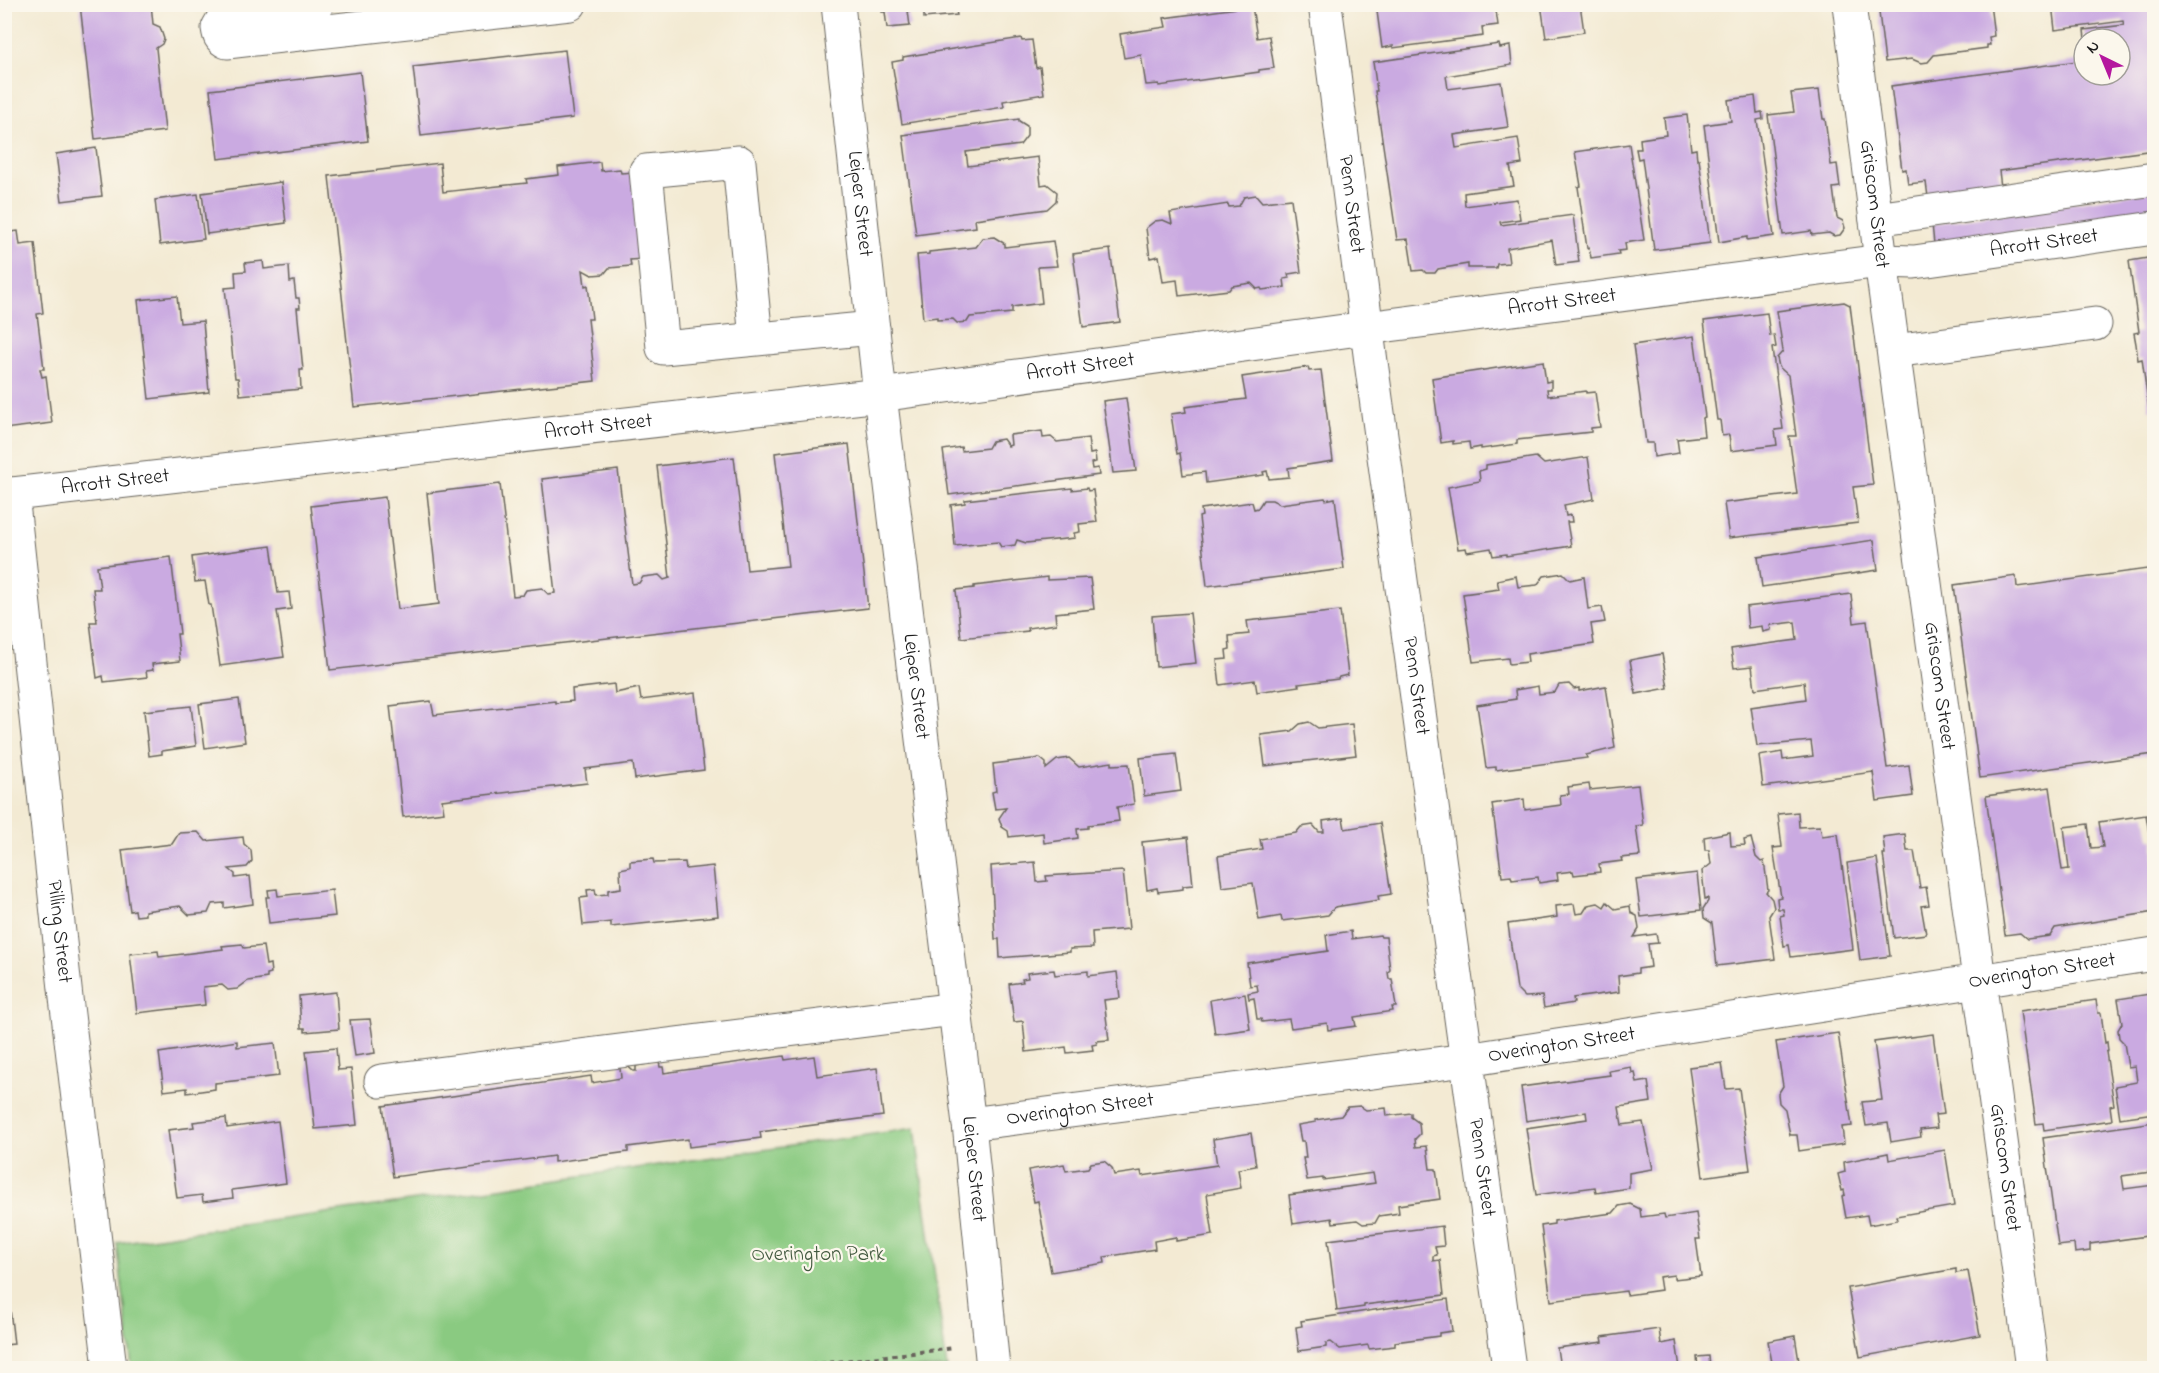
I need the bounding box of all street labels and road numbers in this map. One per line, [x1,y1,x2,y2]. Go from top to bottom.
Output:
street label: Griscom Street [1851,139,1897,270]
street label: Leiper Street [839,149,880,258]
street label: Penn Street [1330,153,1372,255]
street label: Arrott Street [1988,221,2100,266]
street label: Arrott Street [1506,281,1618,324]
street label: Arrott Street [1024,345,1137,390]
street label: Arrott Street [542,406,654,448]
street label: Arrott Street [59,461,171,503]
street label: Griscom Street [1915,620,1963,752]
street label: Leiper Street [894,632,937,741]
street label: Penn Street [1394,635,1437,737]
street label: Pilling Street [38,878,79,985]
street label: Overington Street [1966,945,2118,997]
street label: Overington Street [1486,1019,1638,1071]
street label: Overington Street [1004,1085,1156,1134]
street label: Griscom Street [1981,1102,2028,1234]
street label: Leiper Street [953,1114,994,1224]
street label: Penn Street [1460,1116,1503,1219]

